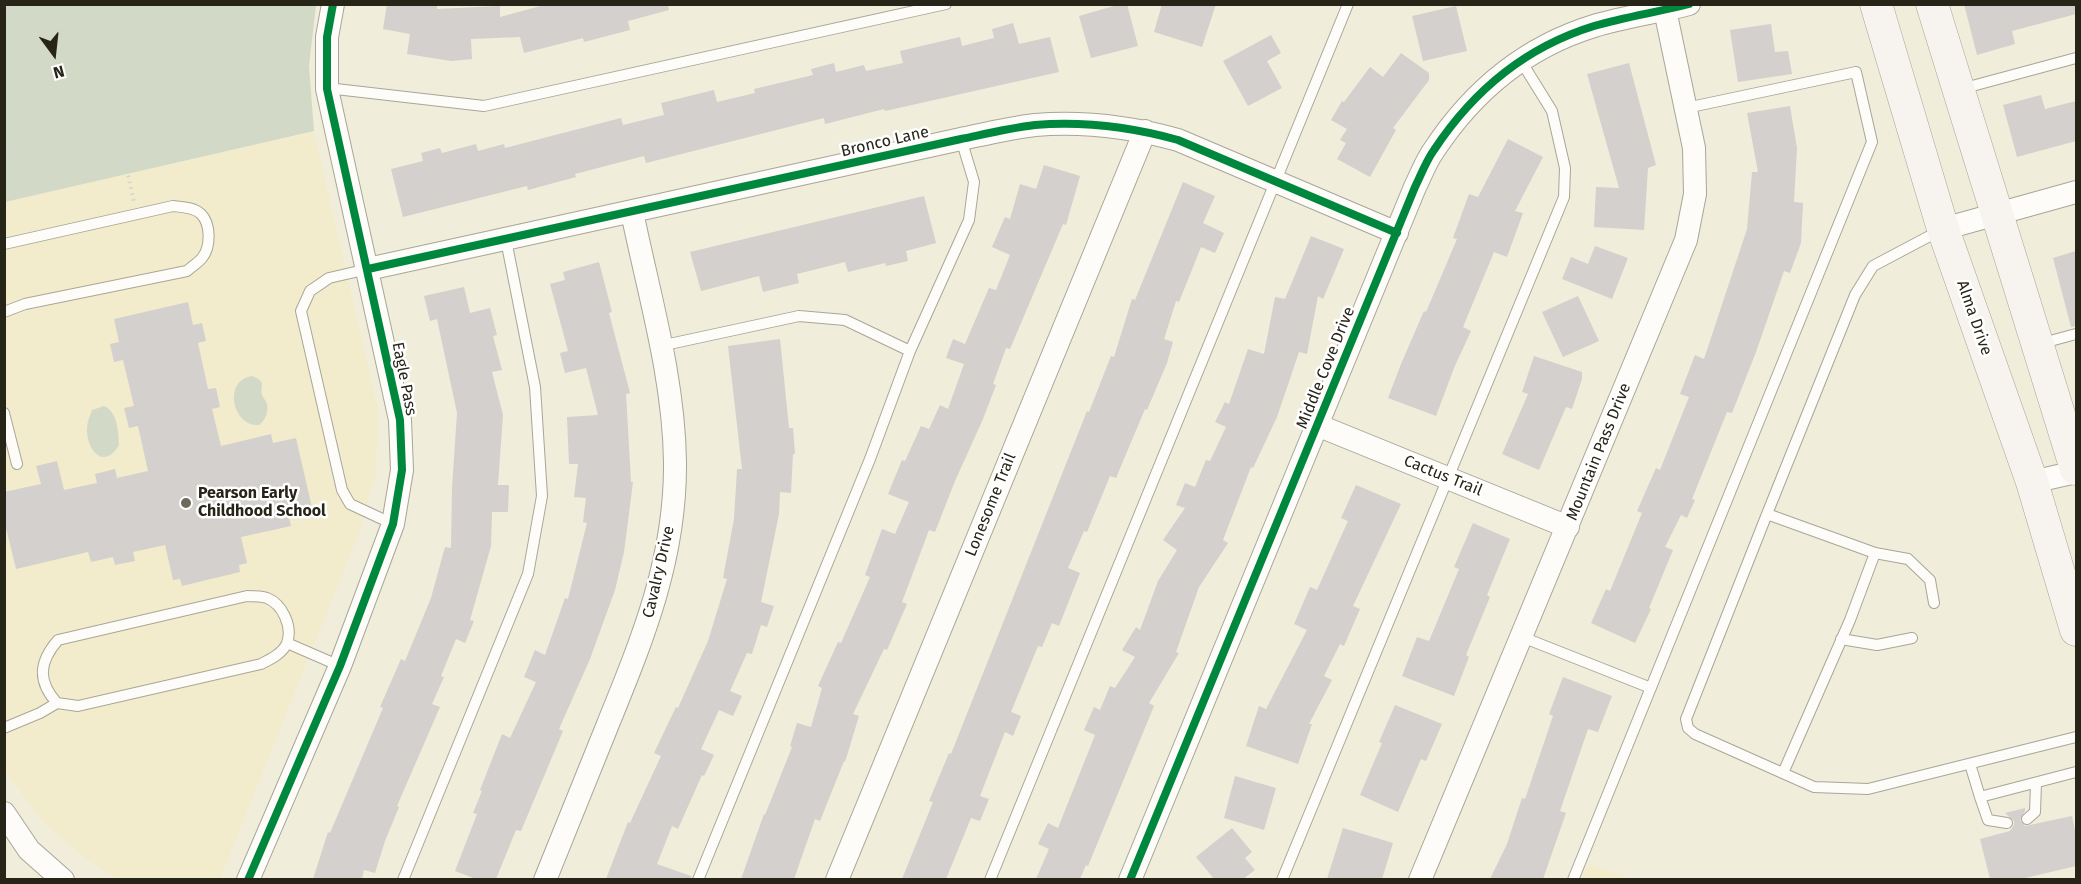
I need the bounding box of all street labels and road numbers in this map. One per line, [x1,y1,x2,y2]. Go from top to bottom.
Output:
street label: Bronco Lane [839,123,931,161]
street label: Alma Drive [1952,278,1996,358]
street label: Middle Cove Drive [1293,304,1359,432]
street label: Eagle Pass [387,341,421,417]
street label: Mountain Pass Drive [1563,380,1635,524]
street label: Lonesome Trail [962,450,1020,560]
street label: Cactus Trail [1401,452,1485,500]
street label: Cavalry Drive [639,524,679,620]

